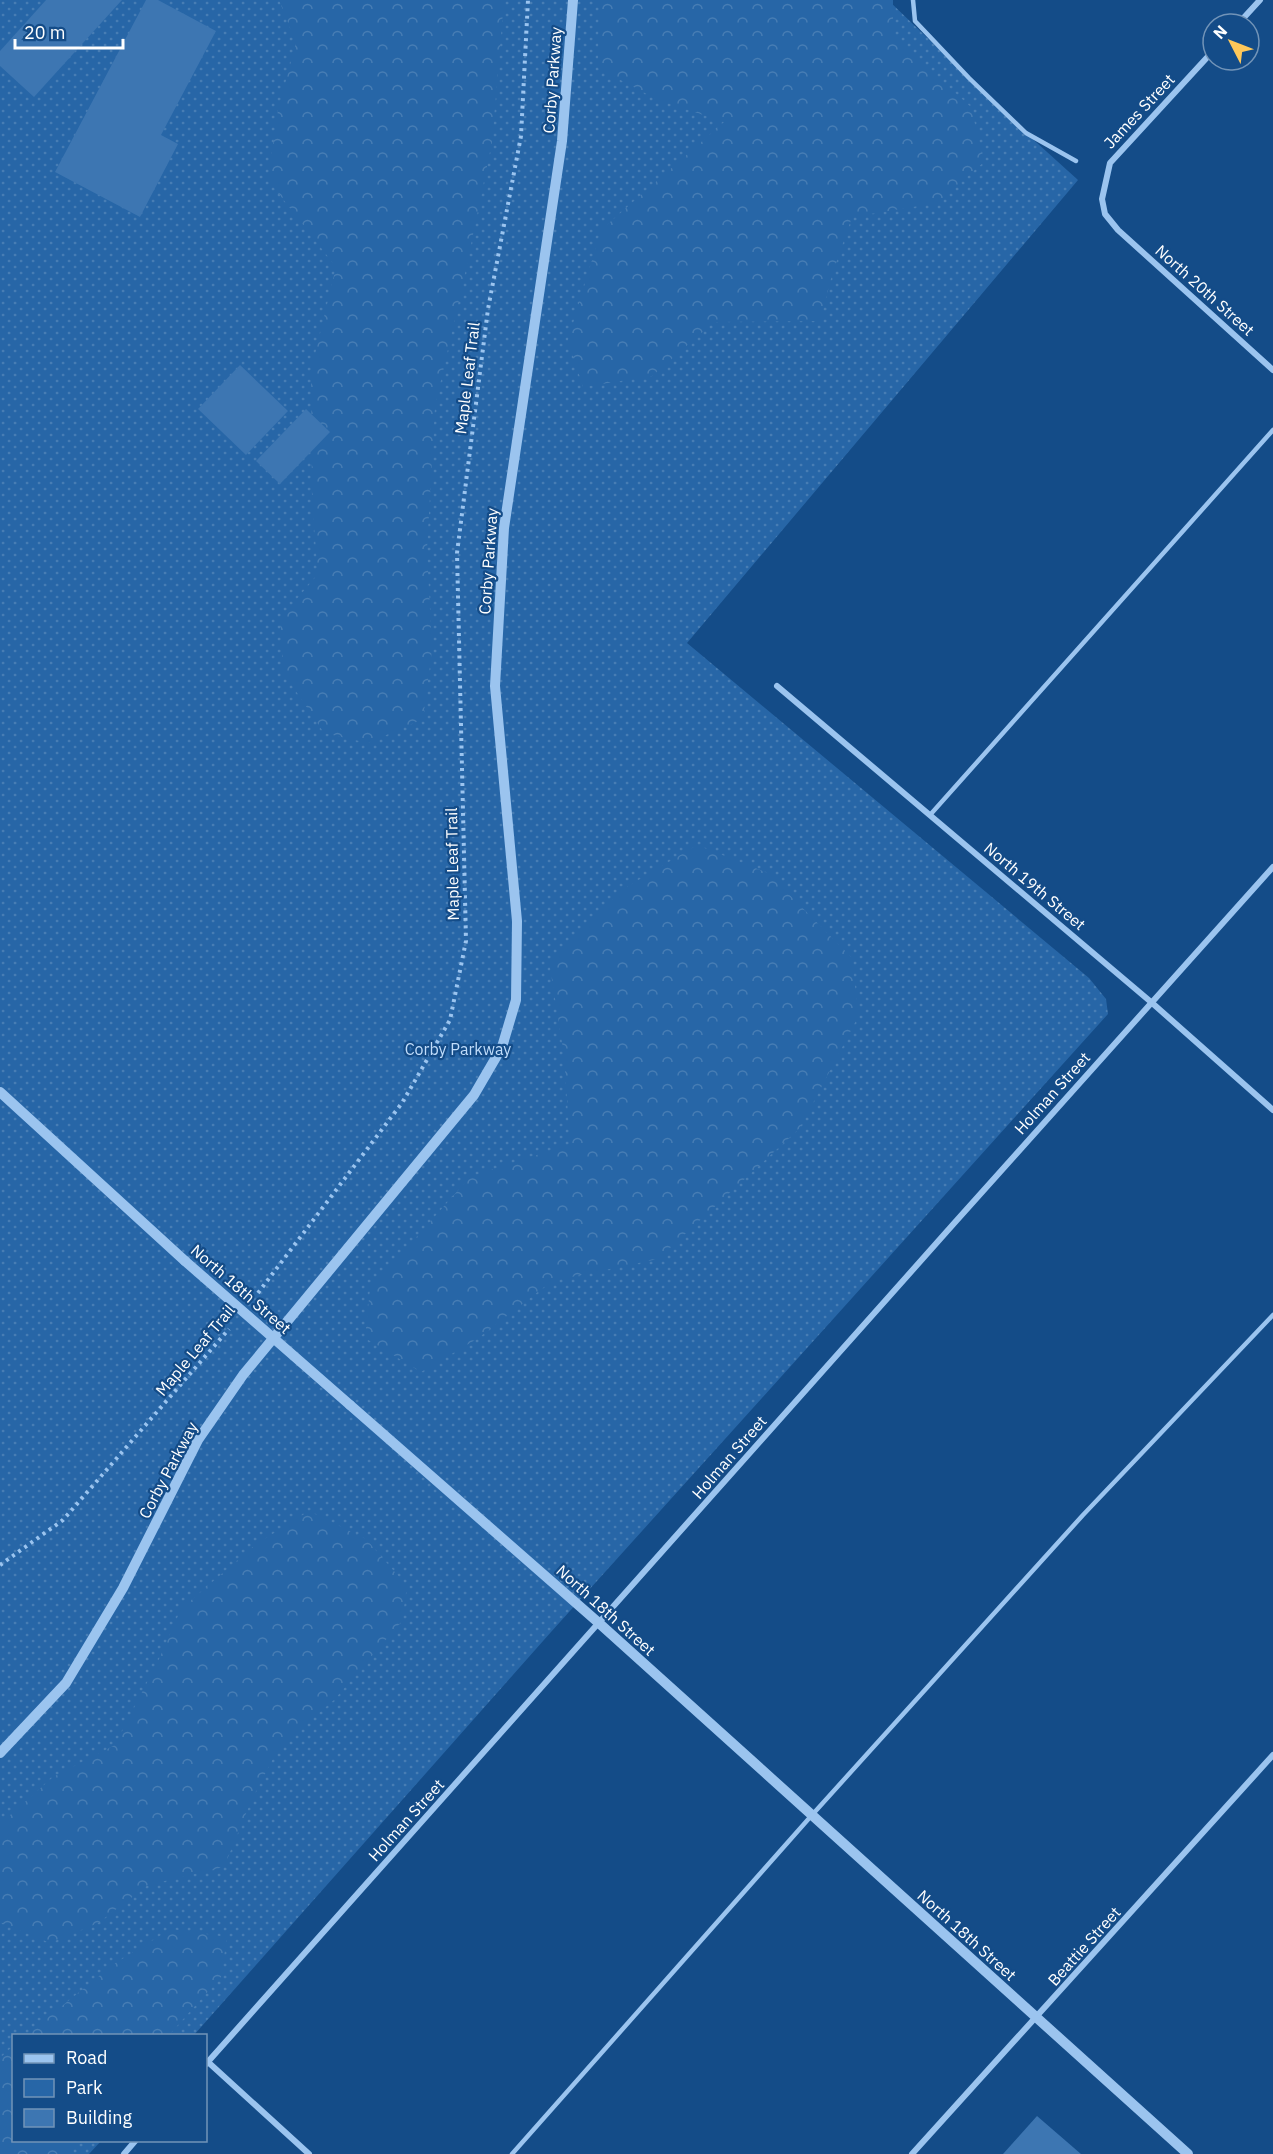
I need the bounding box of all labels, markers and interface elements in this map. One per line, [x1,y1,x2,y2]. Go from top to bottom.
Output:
scale bar [15,12,123,50]
north arrow [1201,12,1261,72]
text: 20 m [24,21,66,44]
text: N [1209,21,1231,43]
street label: Corby Parkway [538,26,566,134]
street label: James Street [1099,69,1179,153]
street label: North 20th Street [1151,240,1259,340]
street label: Maple Leaf Trail [450,321,484,435]
street label: Corby Parkway [474,507,502,615]
street label: Maple Leaf Trail [441,807,463,921]
street label: North 19th Street [980,838,1090,934]
park label: Corby Parkway [405,1039,511,1059]
street label: Holman Street [1010,1048,1094,1138]
street label: North 18th Street [187,1240,295,1338]
street label: Maple Leaf Trail [151,1300,239,1400]
street label: Holman Street [687,1411,771,1503]
street label: Corby Parkway [134,1418,202,1522]
street label: North 18th Street [552,1560,660,1660]
street label: Holman Street [364,1775,448,1865]
street label: North 18th Street [913,1885,1021,1985]
street label: Beattie Street [1043,1902,1125,1990]
legend [12,2034,207,2142]
text: Road [66,2046,107,2069]
text: Park [66,2076,103,2099]
text: Building [66,2106,133,2129]

